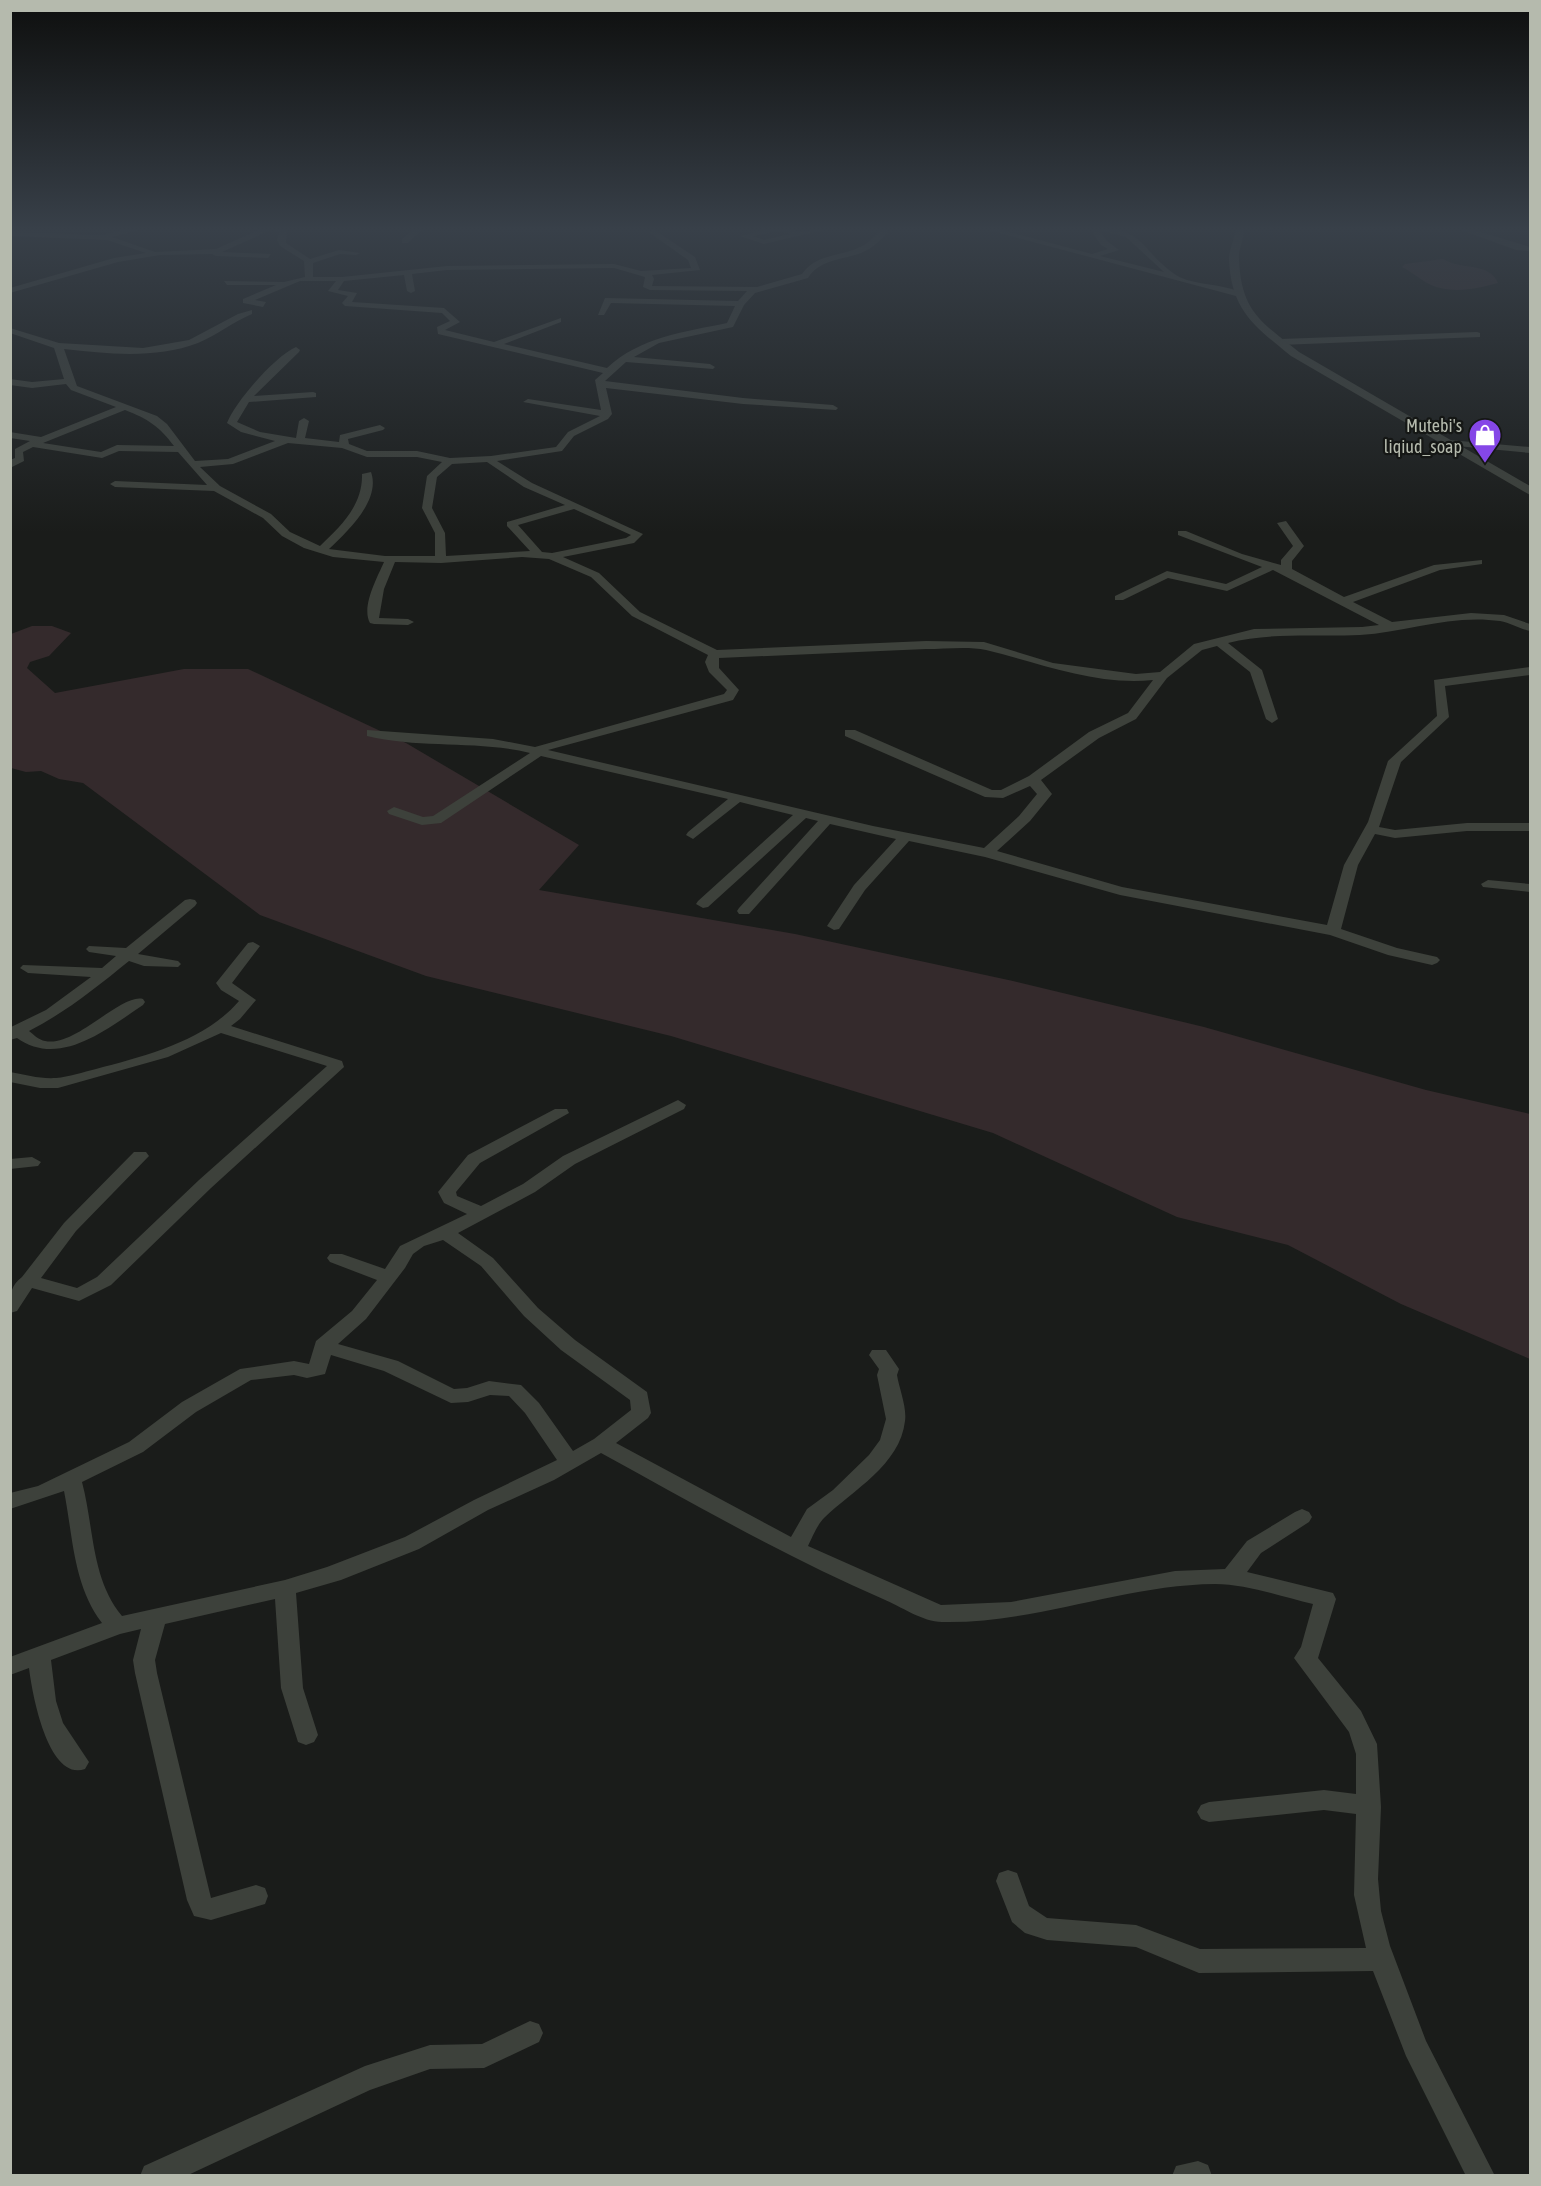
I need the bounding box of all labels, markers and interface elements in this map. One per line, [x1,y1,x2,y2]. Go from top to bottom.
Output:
place label: Mutebi's liqiud_soap [1384,415,1462,457]
shop icon: Mutebi's liqiud_soap [1467,417,1503,464]

